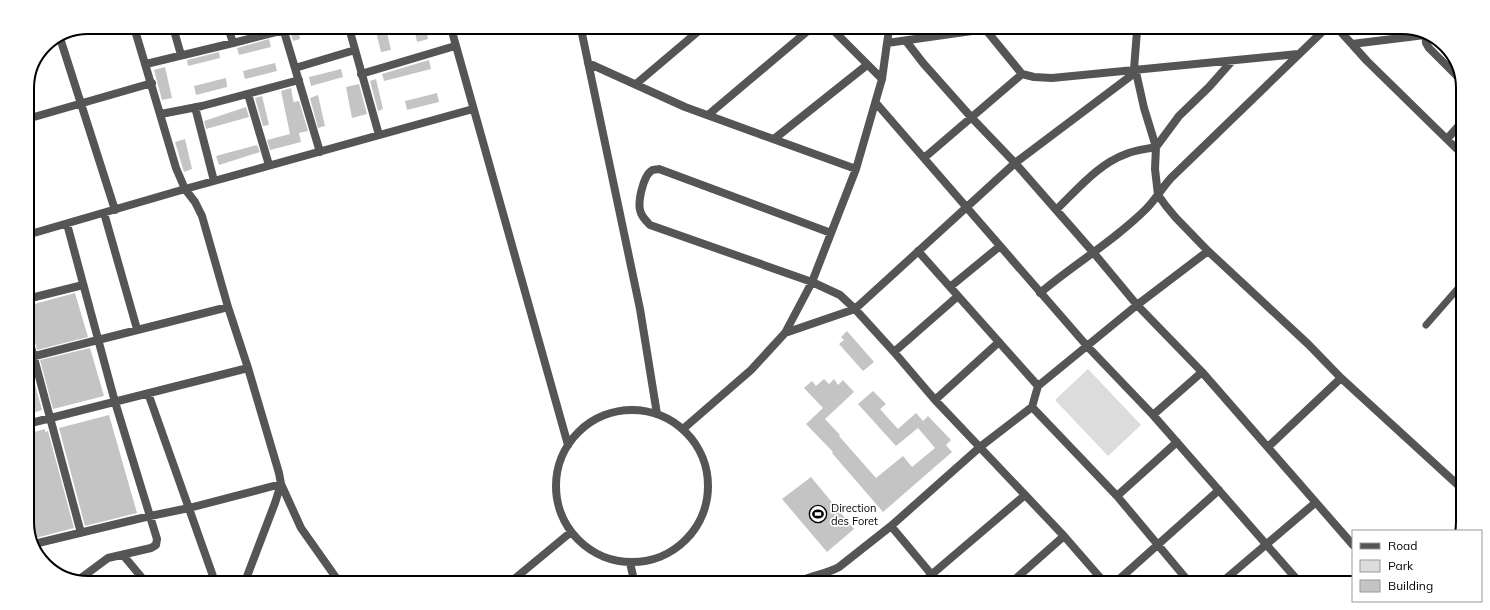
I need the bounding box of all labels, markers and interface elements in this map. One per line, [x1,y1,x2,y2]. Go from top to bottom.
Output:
place label: Direction des Foret [831,501,878,528]
sports icon: Direction des Foret [808,504,828,524]
legend [1352,530,1482,602]
text: Road [1388,538,1417,553]
text: Park [1388,558,1414,573]
text: Building [1388,578,1433,593]

